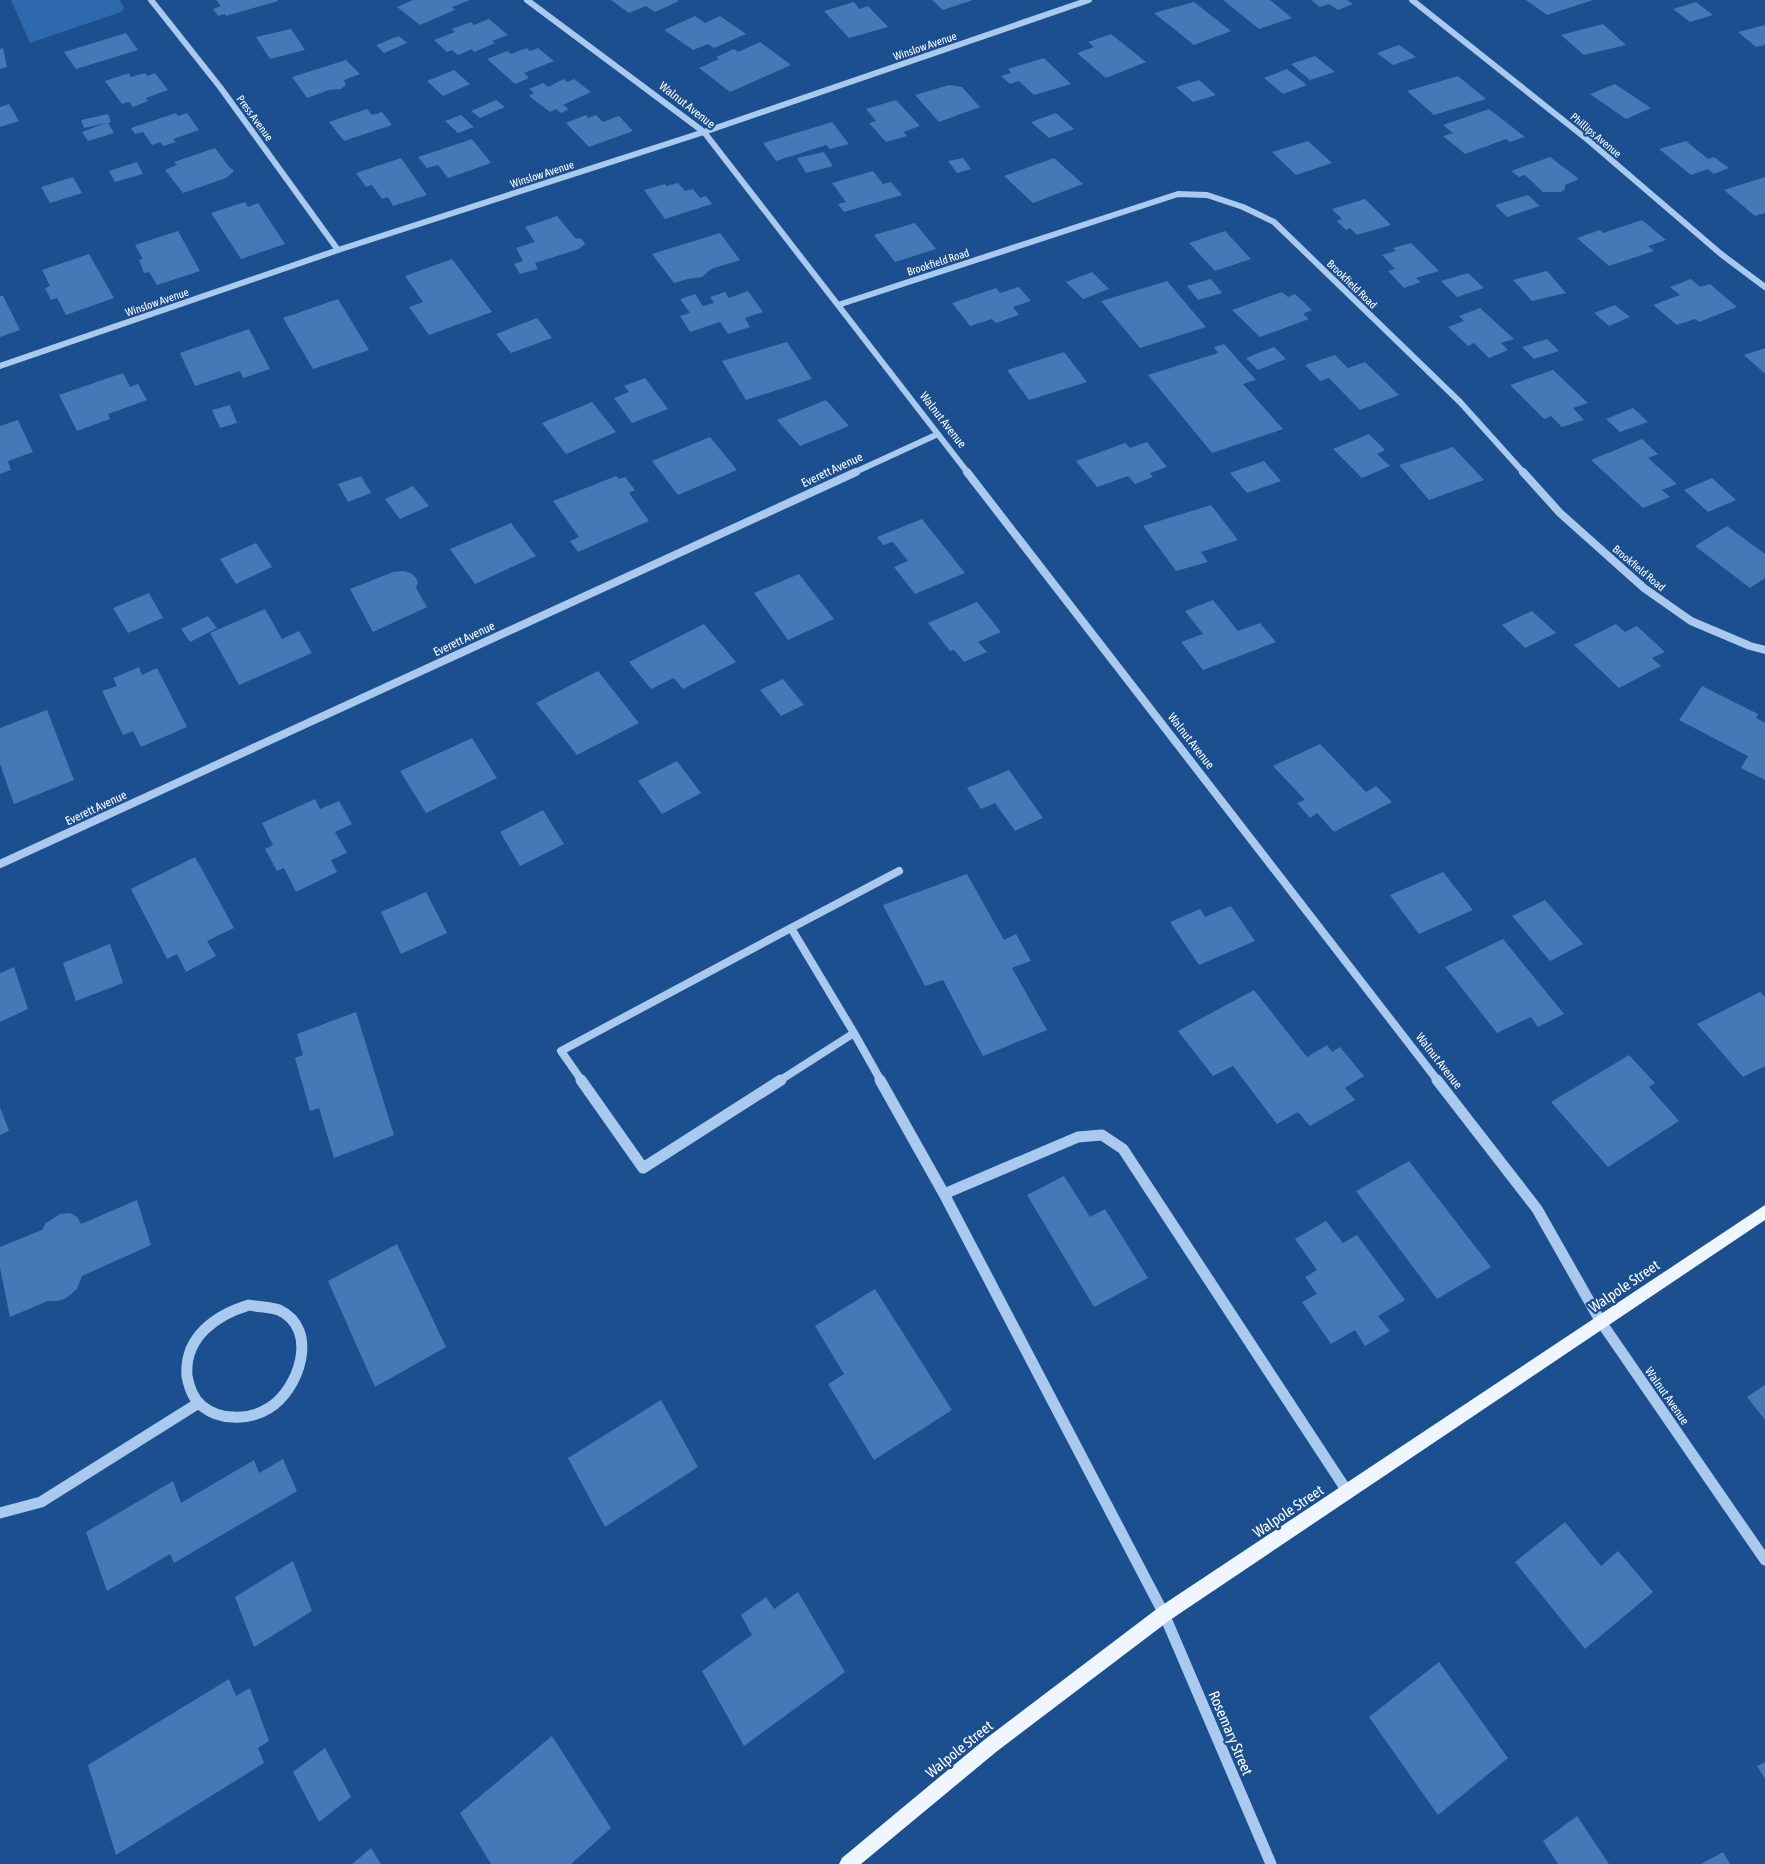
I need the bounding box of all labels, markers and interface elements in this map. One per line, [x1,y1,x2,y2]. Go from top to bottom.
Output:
street label: Winslow Avenue [892,30,958,62]
street label: Walnut Avenue [656,79,718,131]
street label: Press Avenue [234,93,276,143]
street label: Phillips Avenue [1568,110,1624,160]
street label: Winslow Avenue [509,158,575,190]
street label: Brookfield Road [905,246,971,278]
street label: Brookfield Road [1325,257,1379,311]
street label: Winslow Avenue [124,286,190,318]
street label: Walnut Avenue [917,389,969,451]
street label: Everett Avenue [799,450,865,490]
street label: Brookfield Road [1610,543,1668,593]
street label: Everett Avenue [431,619,497,659]
street label: Walnut Avenue [1165,710,1217,772]
street label: Everett Avenue [63,788,129,828]
street label: Walnut Avenue [1413,1030,1465,1092]
street label: Walpole Street [1586,1256,1662,1316]
street label: Walnut Avenue [1642,1365,1692,1427]
street label: Walpole Street [1250,1481,1326,1541]
street label: Rosemary Street [1206,1688,1256,1778]
street label: Walpole Street [922,1717,996,1781]

